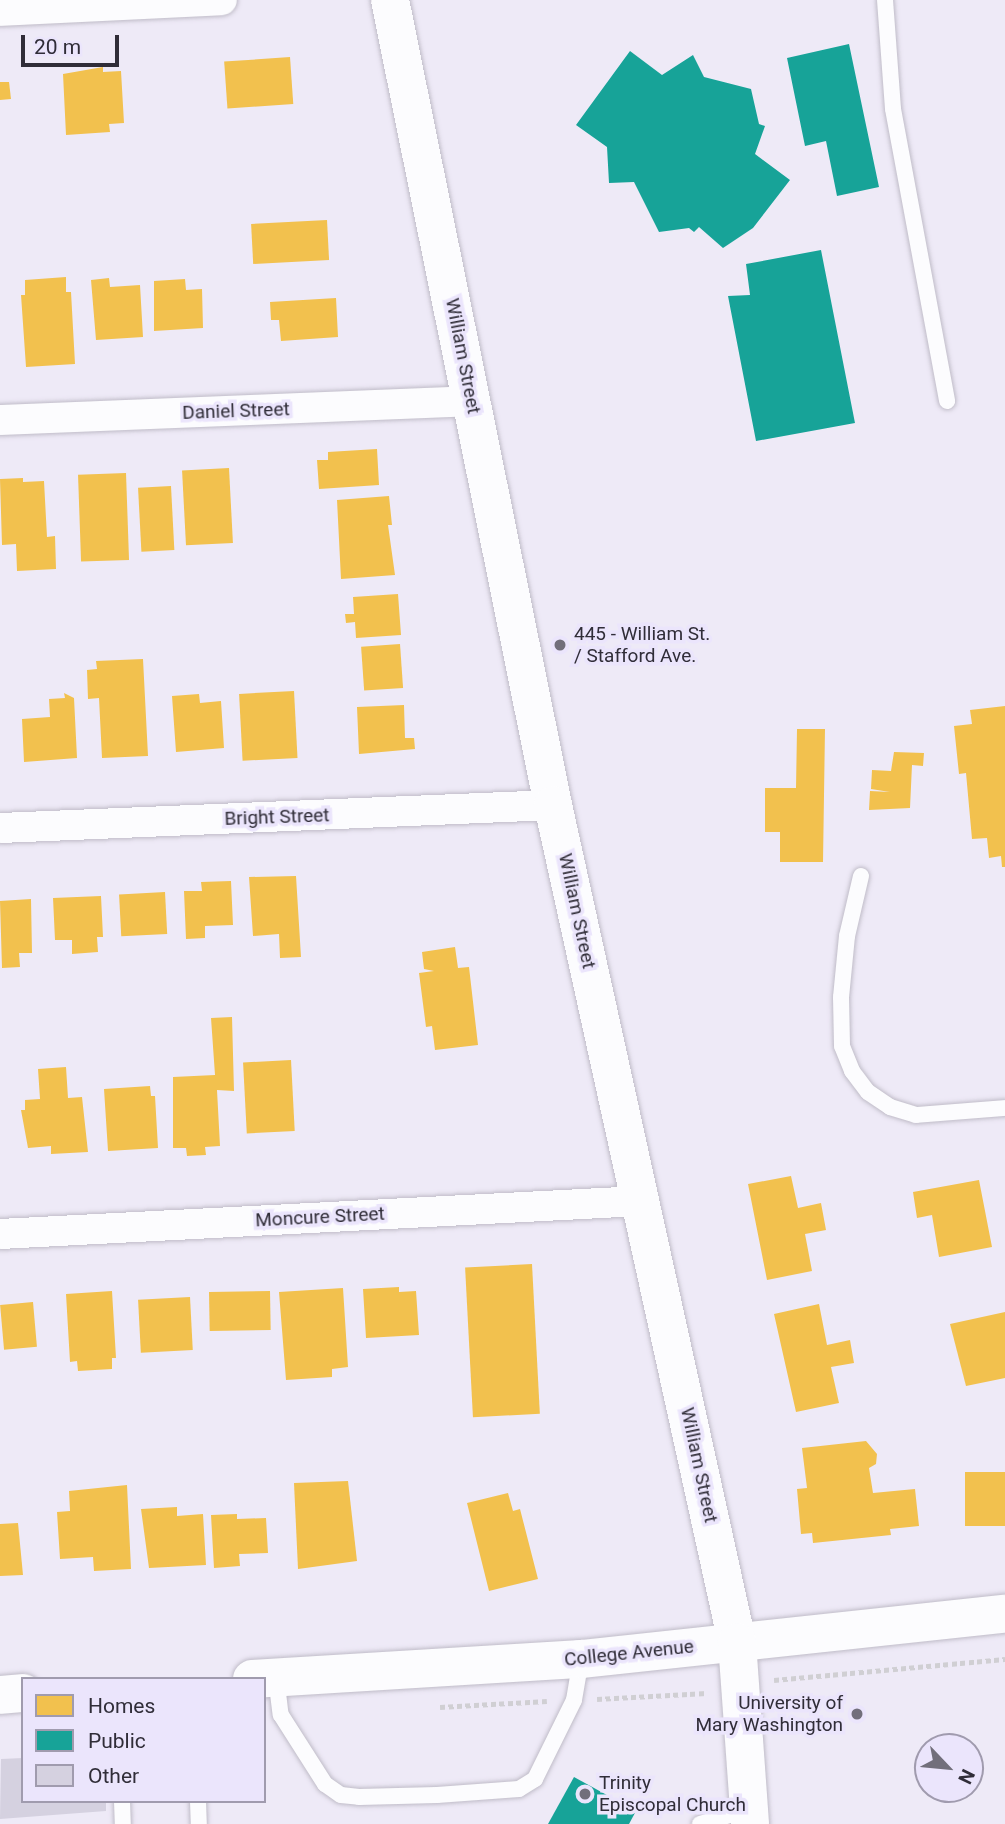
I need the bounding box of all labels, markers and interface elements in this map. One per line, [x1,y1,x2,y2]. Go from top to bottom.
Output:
scale bar [24,21,122,65]
text: 20 m [34,35,81,59]
street label: William Street [441,296,485,416]
street label: Daniel Street [182,398,290,424]
place label: 445 - William St. / Stafford Ave. [574,623,710,667]
marker: 445 - William St. / Stafford Ave. [552,637,568,653]
street label: Bright Street [224,804,330,830]
street label: William Street [554,851,600,971]
street label: Moncure Street [255,1202,385,1232]
street label: William Street [676,1405,722,1525]
street label: College Avenue [563,1635,695,1671]
legend [21,1677,266,1803]
place label: University of Mary Washington [695,1692,843,1736]
text: Homes [88,1694,155,1718]
marker: University of Mary Washington [849,1706,865,1722]
text: Public [88,1729,146,1753]
north arrow [914,1733,984,1803]
text: Other [88,1764,139,1788]
text: N [953,1765,980,1788]
place label: Trinity Episcopal Church [599,1772,746,1816]
marker: Trinity Episcopal Church [577,1786,593,1802]

